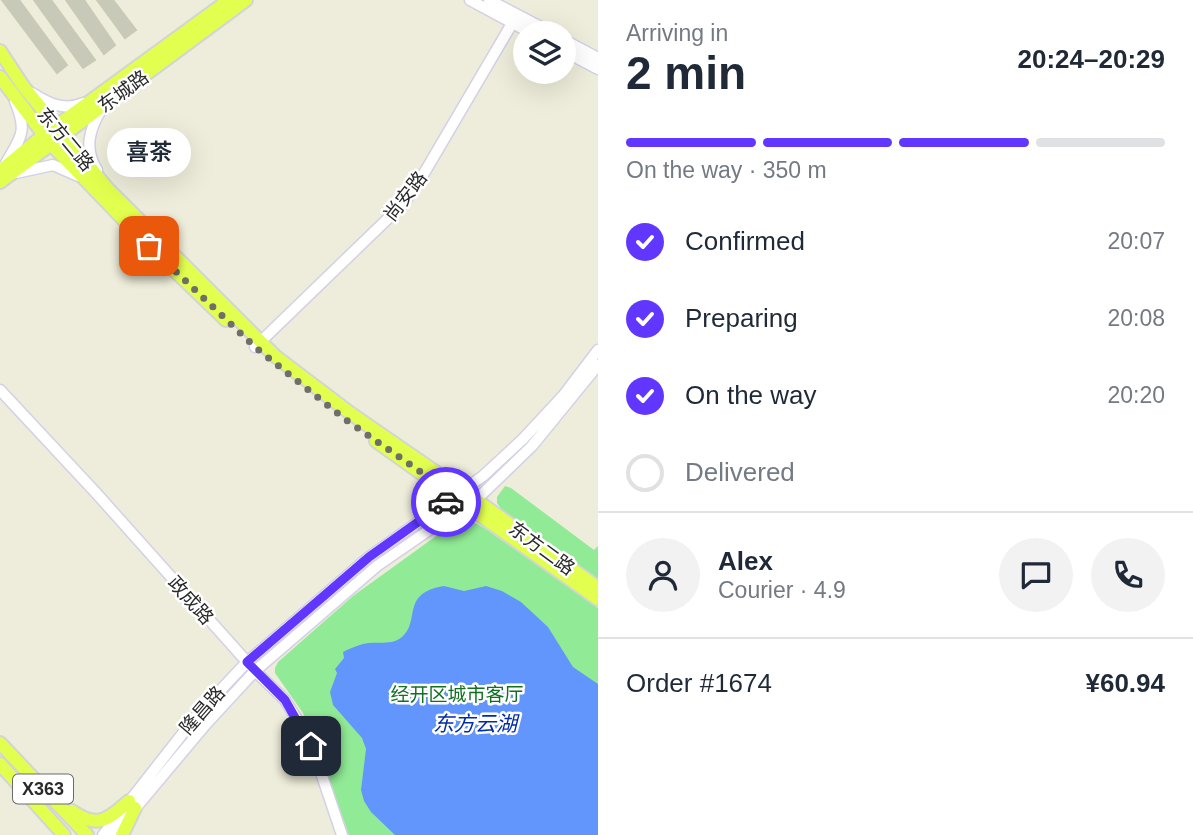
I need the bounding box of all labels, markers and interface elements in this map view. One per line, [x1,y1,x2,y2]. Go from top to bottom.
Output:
text: Arriving in [626,20,728,46]
map controls [513,21,576,84]
button: layers [513,21,576,84]
text: 20:24–20:29 [1018,44,1165,74]
text: 2 min [626,47,746,99]
street label: 东城路 [94,66,153,117]
street label: 东方二路 [33,103,98,175]
callout: 喜茶 [107,127,191,176]
text: 喜茶 [126,139,172,165]
text: On the way · 350 m [626,157,827,183]
street label: 尚安路 [380,167,431,225]
pin [119,216,179,276]
icon: check [626,223,664,261]
text: Confirmed [685,226,805,256]
icon: bag [130,227,168,265]
text: 20:07 [1107,228,1165,254]
icon: check [626,300,664,338]
text: Preparing [685,303,798,333]
text: 20:08 [1107,305,1165,331]
icon: check [626,377,664,415]
text: On the way [685,380,817,410]
text: 20:20 [1107,382,1165,408]
text: Delivered [685,457,795,487]
courier [411,467,481,537]
icon: car [427,483,465,521]
street label: 东方二路 [505,518,579,579]
button: person [626,538,700,612]
button: chat [999,538,1073,612]
button: phone [1091,538,1165,612]
text: Alex [718,546,773,576]
street label: 政成路 [164,572,218,629]
text: Courier · 4.9 [718,577,846,603]
text: Order #1674 [626,668,772,698]
text: ¥60.94 [1085,668,1165,698]
street label: 隆昌路 [176,682,229,739]
park label: 经开区城市客厅 [390,684,524,705]
water label: 东方云湖 [433,712,520,735]
pin [281,716,341,776]
icon: home [292,727,330,765]
road number: X363 [13,774,73,804]

